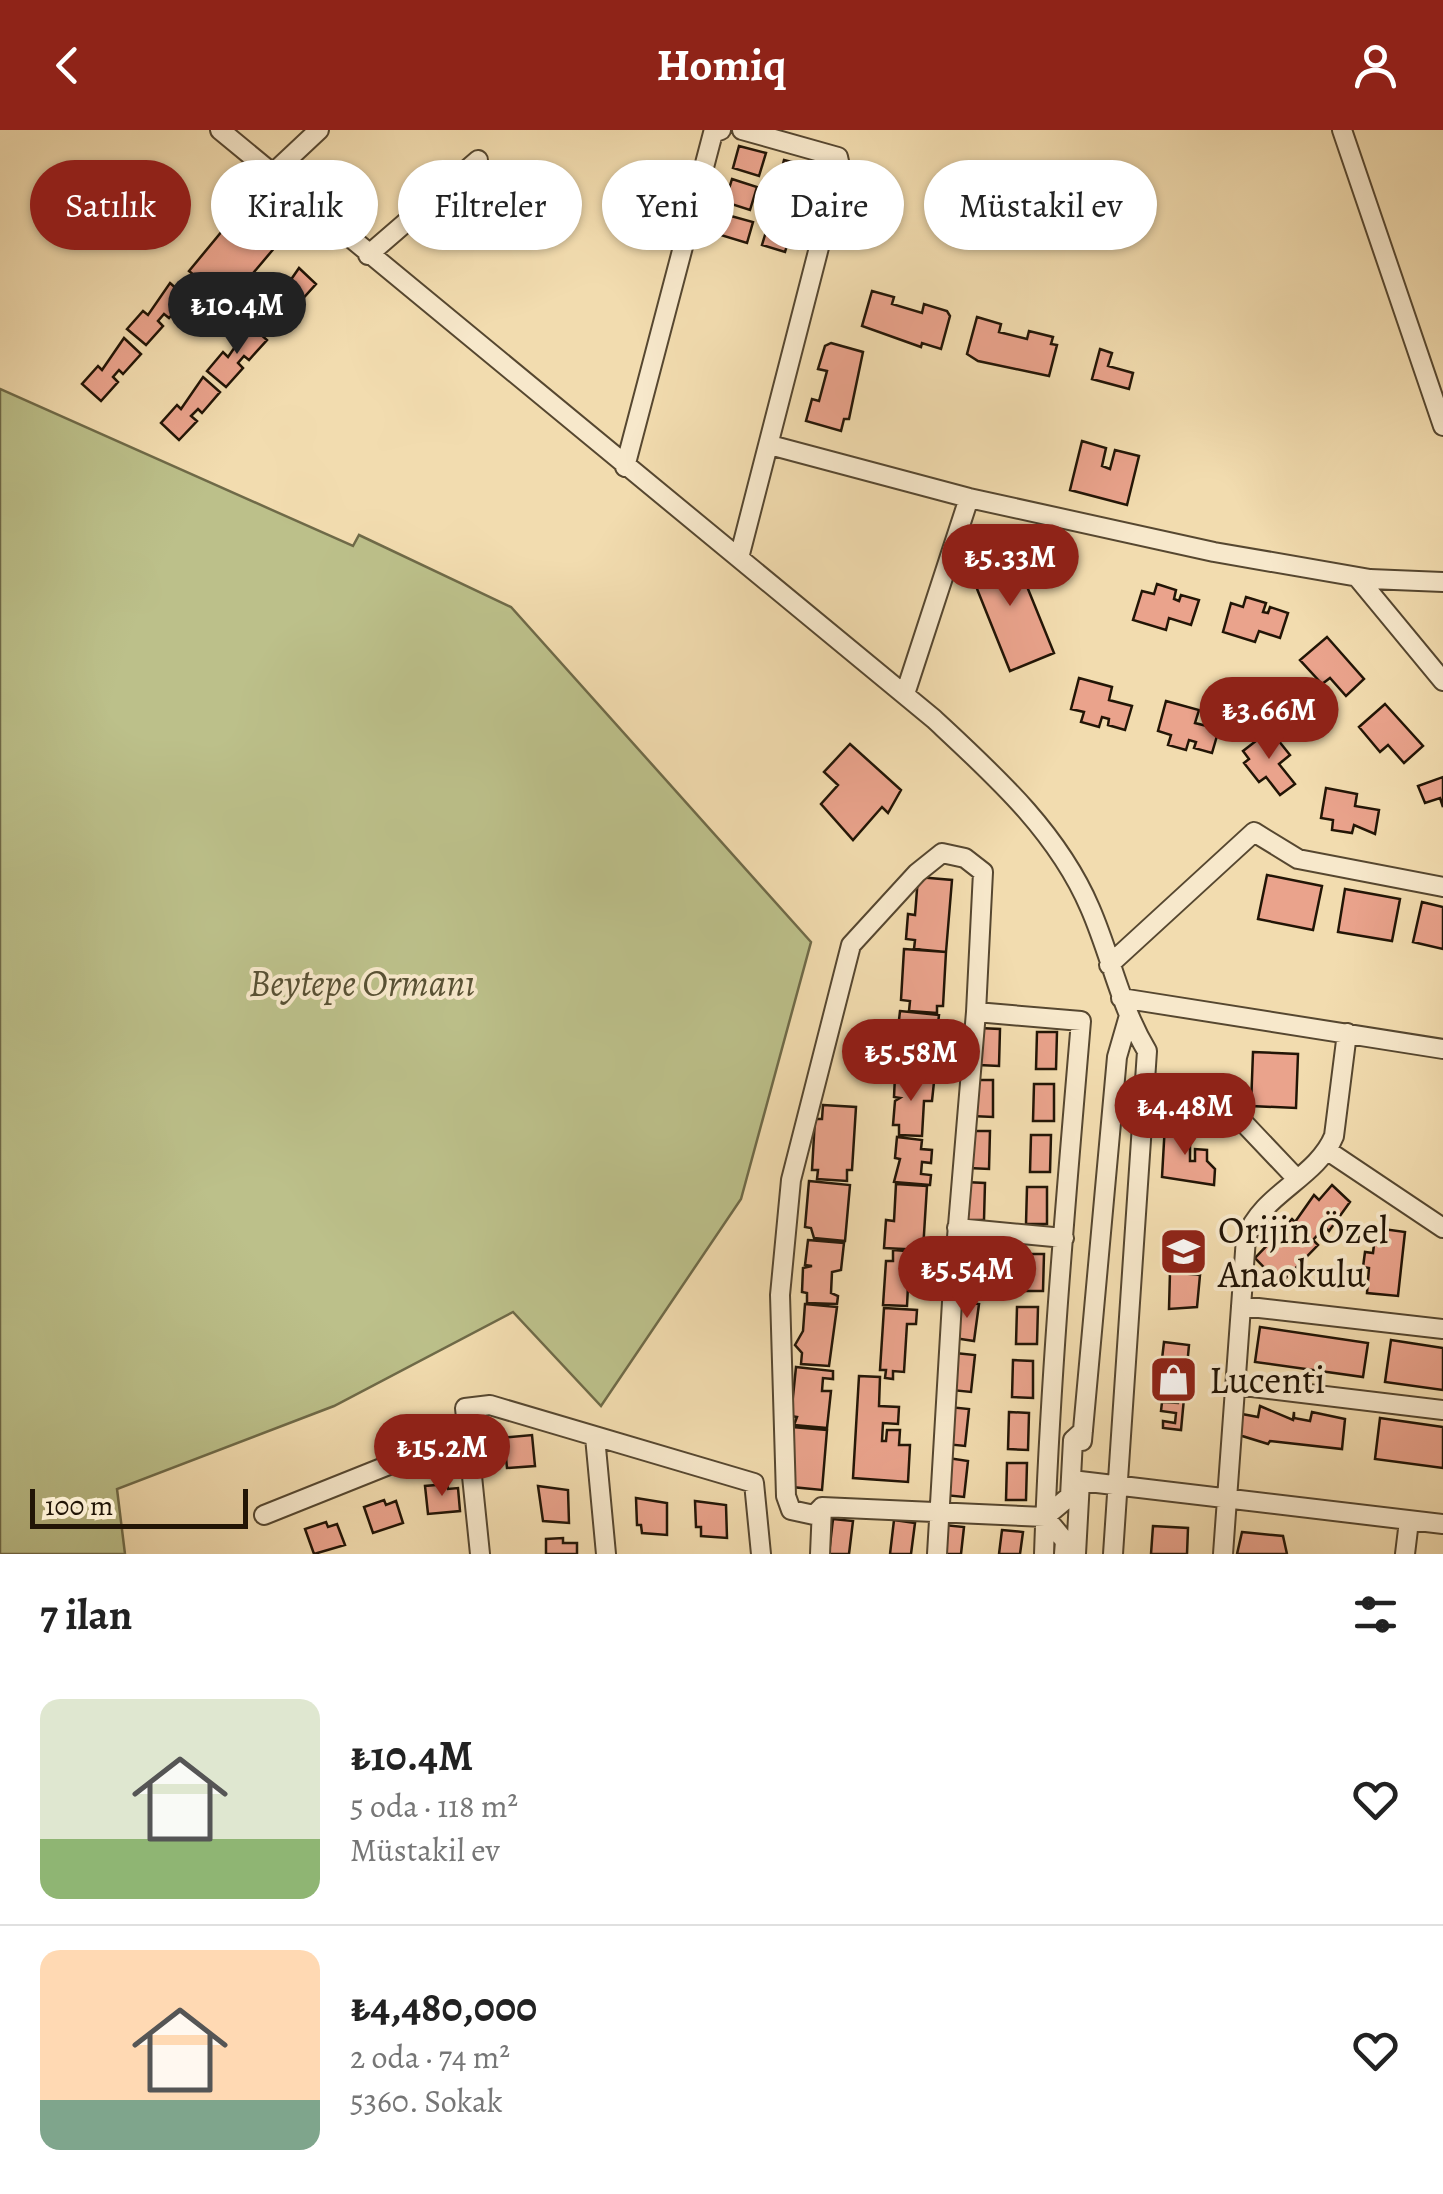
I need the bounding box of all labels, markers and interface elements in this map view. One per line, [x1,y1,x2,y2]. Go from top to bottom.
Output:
text: Homiq [656,34,787,96]
icon: back [40,38,95,93]
icon: person [1348,38,1403,93]
chip: Satılık [30,160,191,250]
chip: Kiralık [211,160,378,250]
chip: Filtreler [398,160,582,250]
chip: Yeni [602,160,734,250]
chip: Daire [754,160,904,250]
chip: Müstakil ev [924,160,1157,250]
pin: ₺10.4M [156,272,318,357]
text: ₺10.4M [190,282,284,326]
pin: ₺5.33M [929,524,1091,609]
text: ₺5.33M [964,534,1056,578]
pin: ₺3.66M [1188,677,1350,762]
text: ₺3.66M [1222,687,1316,731]
park label: Beytepe Ormanı [249,957,475,1009]
pin: ₺5.58M [830,1019,992,1104]
text: ₺5.58M [864,1029,958,1073]
pin: ₺4.48M [1104,1073,1266,1158]
text: ₺4.48M [1137,1083,1233,1127]
place label: Orijin Özel Anaokulu [1217,1204,1388,1300]
school or university icon: Orijin Özel Anaokulu [1157,1226,1209,1278]
pin: ₺5.54M [886,1236,1048,1321]
text: ₺5.54M [920,1246,1014,1290]
shop icon: Lucenti [1148,1354,1200,1406]
place label: Lucenti [1209,1354,1325,1406]
pin: ₺15.2M [361,1414,523,1499]
text: ₺15.2M [396,1424,488,1468]
scale bar [30,1484,248,1528]
text: 100 m [45,1487,113,1525]
text: 7 ilan [40,1586,132,1643]
icon: filters [1348,1587,1403,1642]
text: ₺10.4M [350,1727,473,1784]
icon: home [120,1739,240,1859]
icon: heart [1348,1772,1403,1827]
text: 5 oda · 118 m² [350,1784,518,1828]
text: Müstakil ev [350,1828,500,1872]
text: ₺4,480,000 [350,1978,537,2035]
icon: home [120,1990,240,2110]
icon: heart [1348,2023,1403,2078]
text: 2 oda · 74 m² [350,2035,510,2079]
text: 5360. Sokak [350,2079,503,2123]

